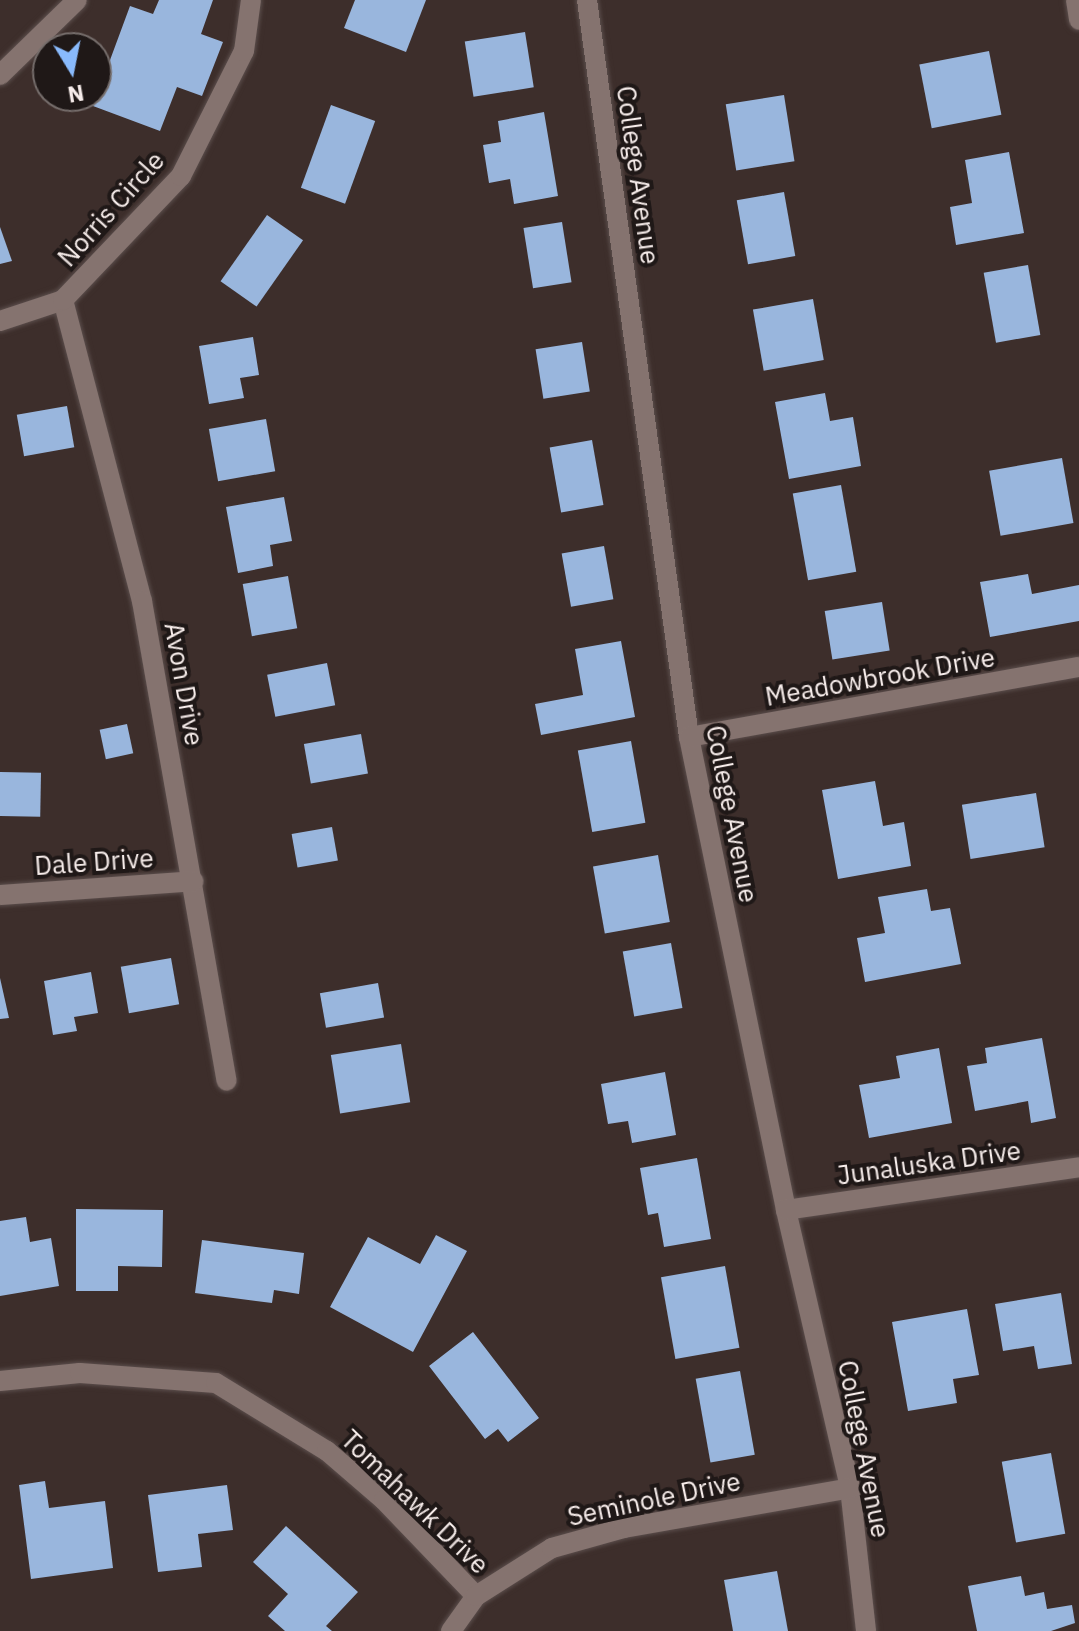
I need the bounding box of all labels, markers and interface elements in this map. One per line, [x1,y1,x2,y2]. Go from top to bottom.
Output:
north arrow [32,32,112,112]
text: N [66,78,86,110]
street label: College Avenue [610,84,666,266]
street label: Norris Circle [51,145,171,273]
street label: Avon Drive [158,620,210,748]
street label: Meadowbrook Drive [763,641,997,713]
street label: College Avenue [700,723,764,905]
street label: Dale Drive [33,842,155,882]
street label: Junaluska Drive [835,1135,1023,1191]
street label: College Avenue [832,1358,896,1540]
street label: Tomahawk Drive [335,1424,495,1580]
street label: Seminole Drive [565,1465,743,1533]

